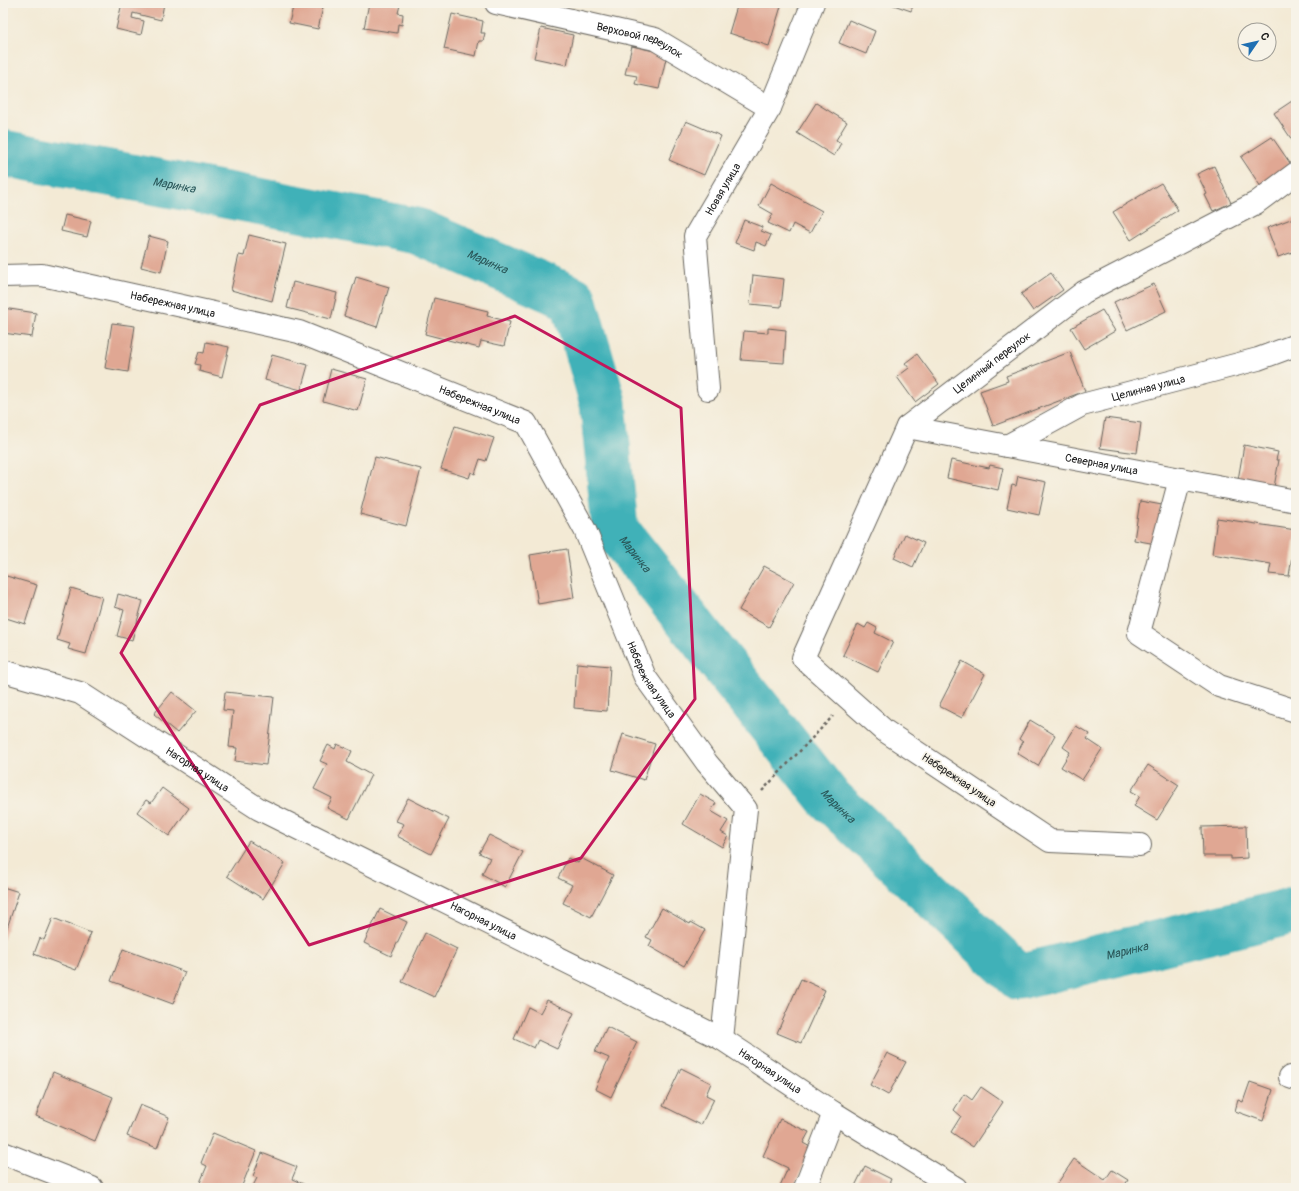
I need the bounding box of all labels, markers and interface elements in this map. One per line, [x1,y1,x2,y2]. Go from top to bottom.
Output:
street label: Верховой переулок [595,20,686,61]
north arrow [1237,22,1277,62]
text: С [1258,30,1272,43]
street label: Новая улица [702,161,743,218]
water label: Маринка [151,174,198,197]
water label: Маринка [465,246,511,278]
street label: Набережная улица [129,288,217,320]
street label: Целинный переулок [951,329,1033,396]
street label: Целинная улица [1110,372,1186,403]
street label: Набережная улица [437,382,522,427]
street label: Северная улица [1064,451,1139,477]
water label: Маринка [615,532,655,576]
street label: Набережная улица [625,639,679,720]
street label: Нагорная улица [163,744,231,794]
street label: Набережная улица [919,750,999,810]
water label: Маринка [817,786,860,827]
street label: Нагорная улица [448,899,519,942]
water label: Маринка [1104,938,1151,963]
street label: Нагорная улица [736,1045,804,1096]

